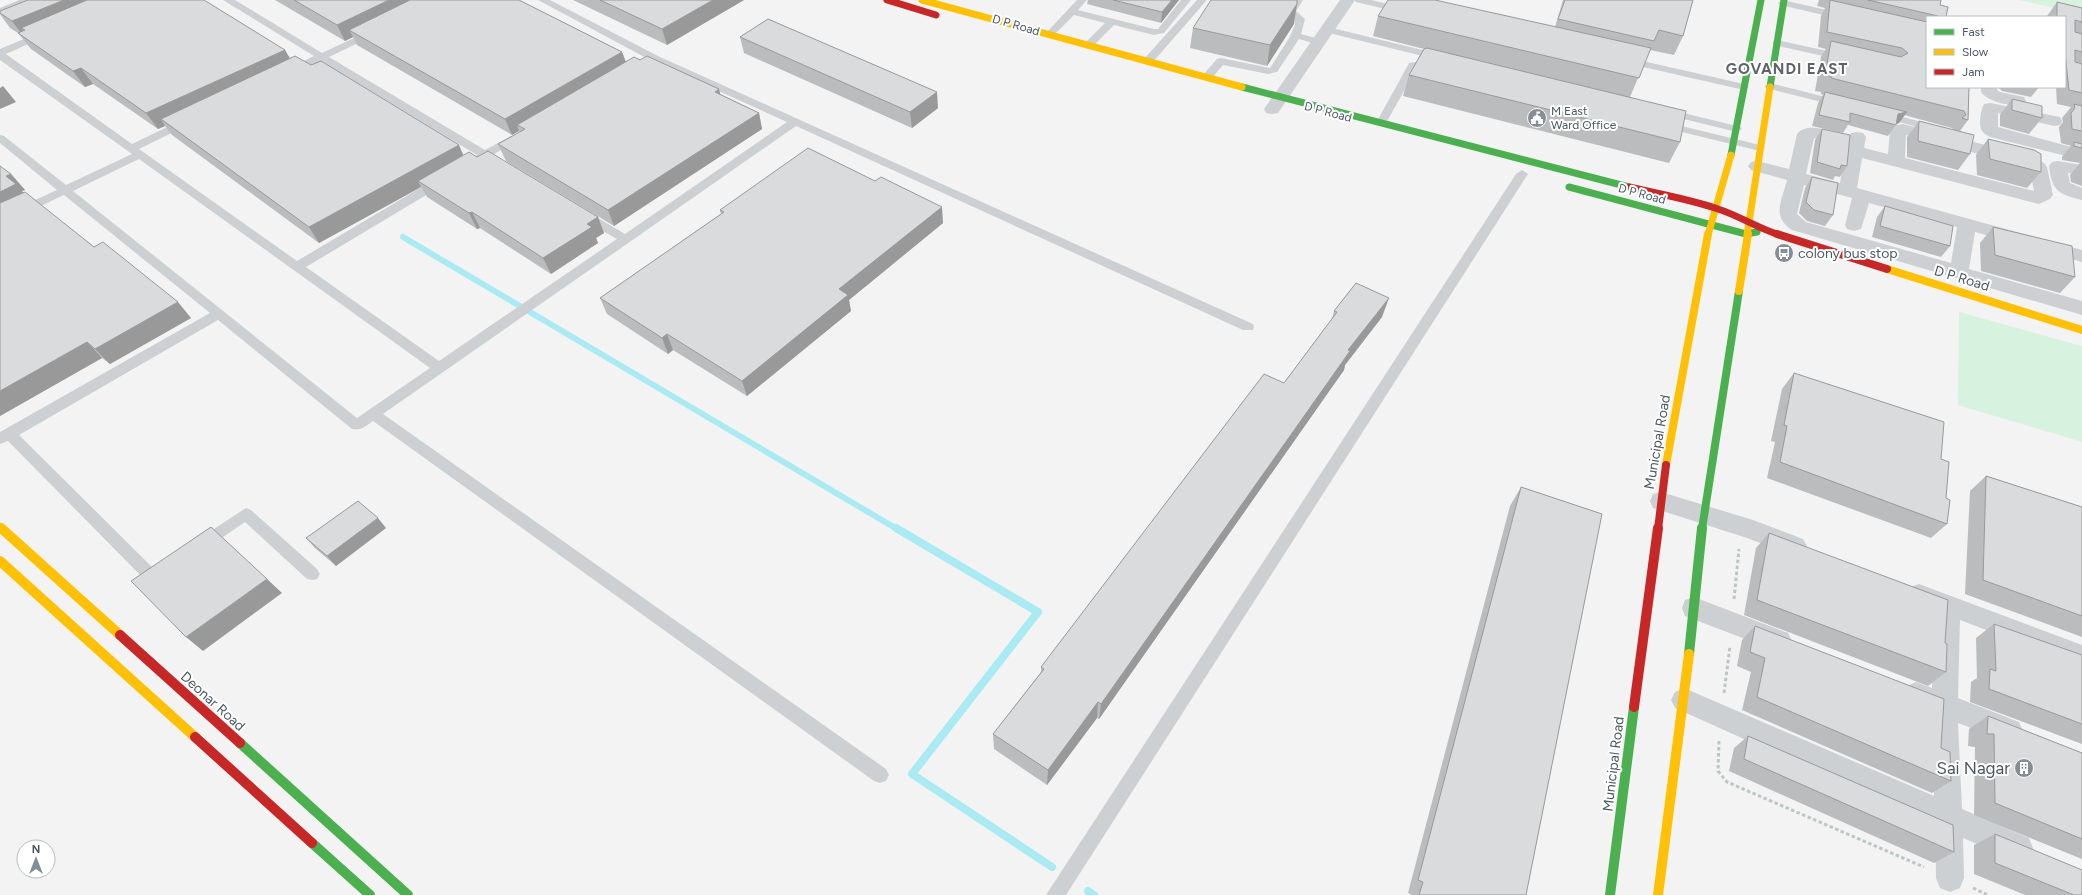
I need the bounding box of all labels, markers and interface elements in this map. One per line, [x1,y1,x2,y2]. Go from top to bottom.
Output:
street label: D P Road [991,12,1041,38]
legend [1926,16,2066,88]
text: Fast [1962,25,1985,39]
text: Slow [1962,45,1989,59]
district label: GOVANDI EAST [1726,60,1848,78]
text: Jam [1962,65,1985,79]
street label: D P Road [1303,99,1353,125]
place label: M East Ward Office [1551,104,1617,132]
public building icon: M East Ward Office [1526,107,1548,129]
street label: D P Road [1617,181,1667,207]
bus stop icon: colony bus stop [1773,242,1795,264]
place label: colony bus stop [1798,245,1898,262]
street label: D P Road [1932,262,1992,295]
street label: Municipal Road [1641,393,1674,491]
street label: Deonar Road [177,668,248,735]
street label: Municipal Road [1599,716,1628,813]
building icon: Sai Nagar [2013,757,2035,779]
place label: Sai Nagar [1937,758,2010,778]
north arrow [16,839,56,879]
text: N [32,843,40,856]

